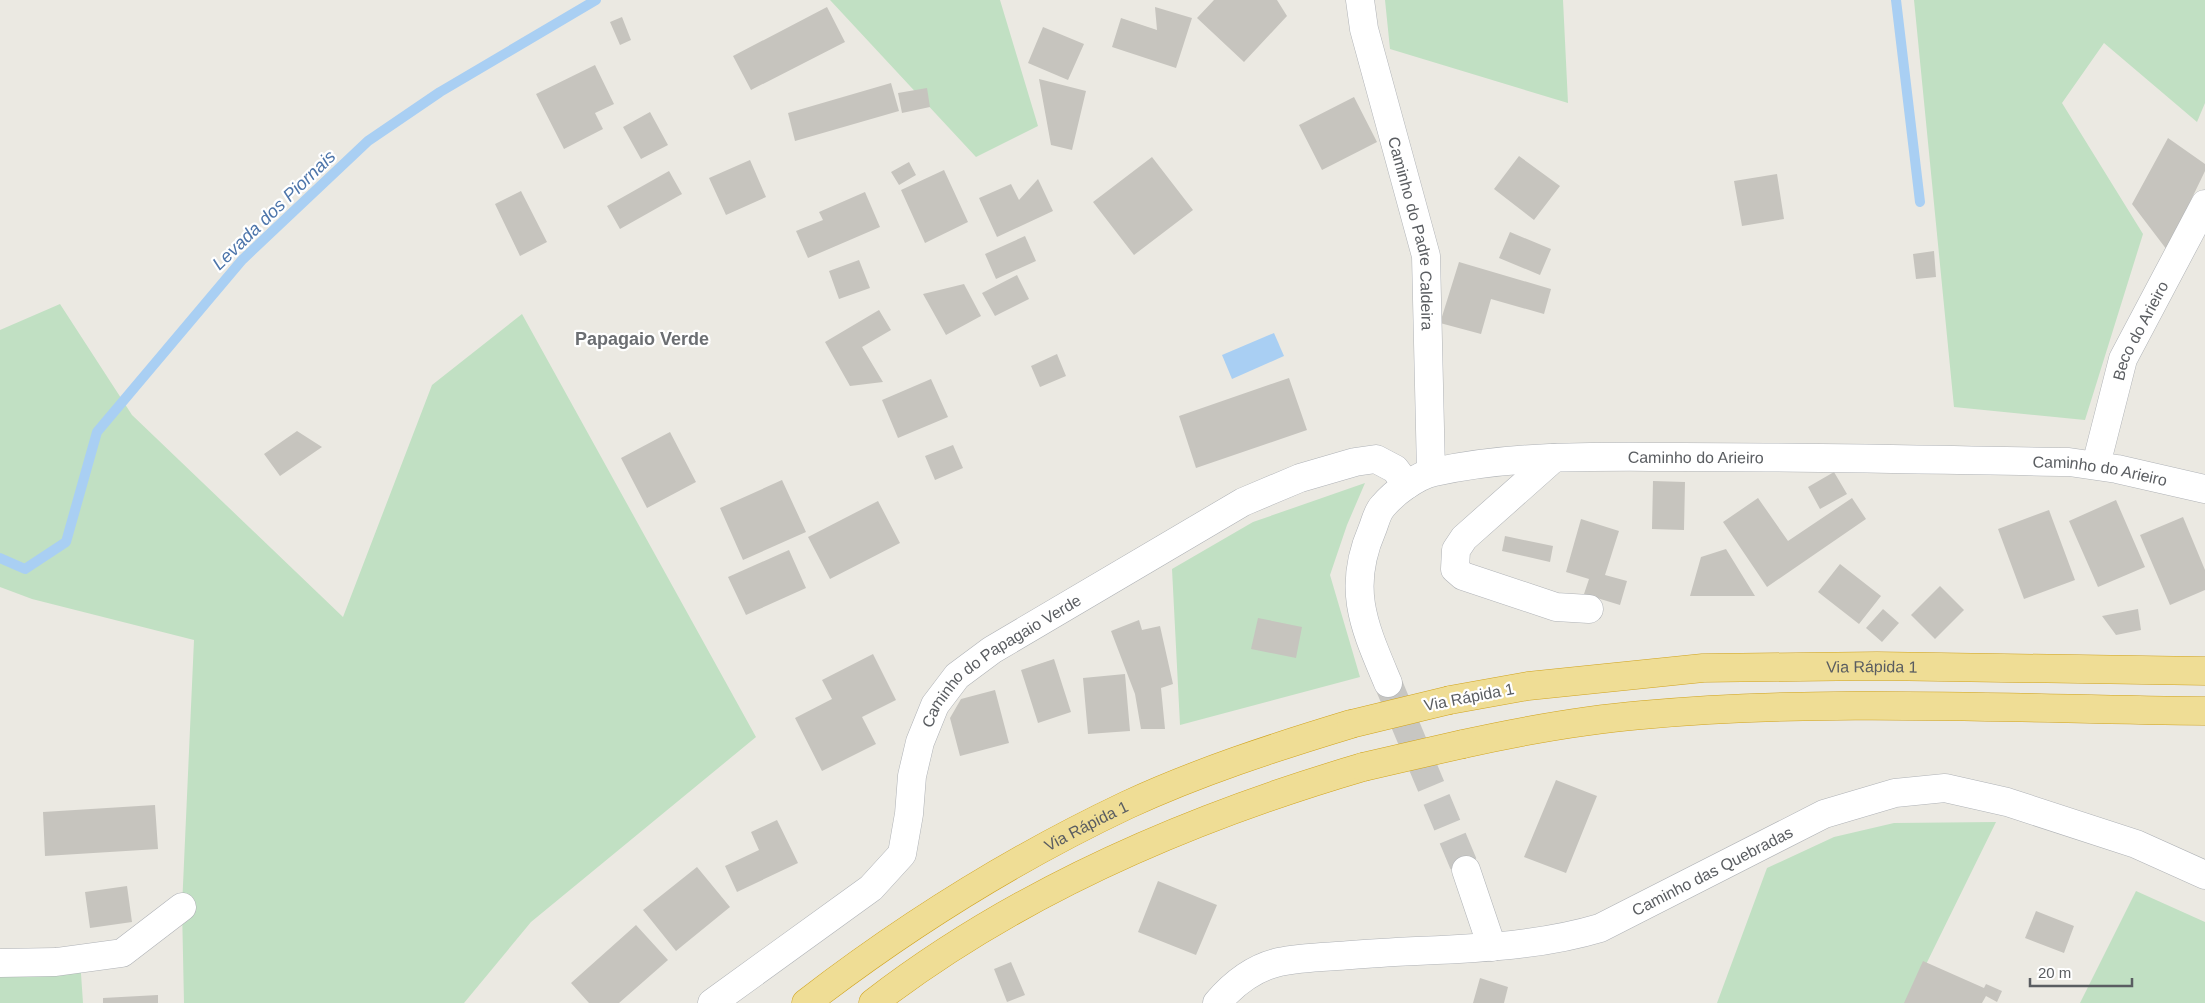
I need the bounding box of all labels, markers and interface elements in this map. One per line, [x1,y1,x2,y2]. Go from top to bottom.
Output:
street label: Caminho do Padre Caldeira [1385,135,1436,330]
water label: Levada dos Piornais [208,146,340,274]
street label: Beco do Arieiro [2109,278,2171,382]
district label: Papagaio Verde [575,329,709,349]
street label: Caminho do Arieiro [1628,448,1764,466]
street label: Caminho do Arieiro [2032,453,2169,489]
street label: Caminho do Papagaio Verde [918,591,1084,730]
street label: Via Rápida 1 [1826,657,1918,675]
street label: Via Rápida 1 [1423,680,1516,714]
street label: Via Rápida 1 [1041,797,1131,854]
street label: Caminho das Quebradas [1629,823,1795,919]
scale bar [2030,956,2132,988]
text: 20 m [2038,964,2071,981]

